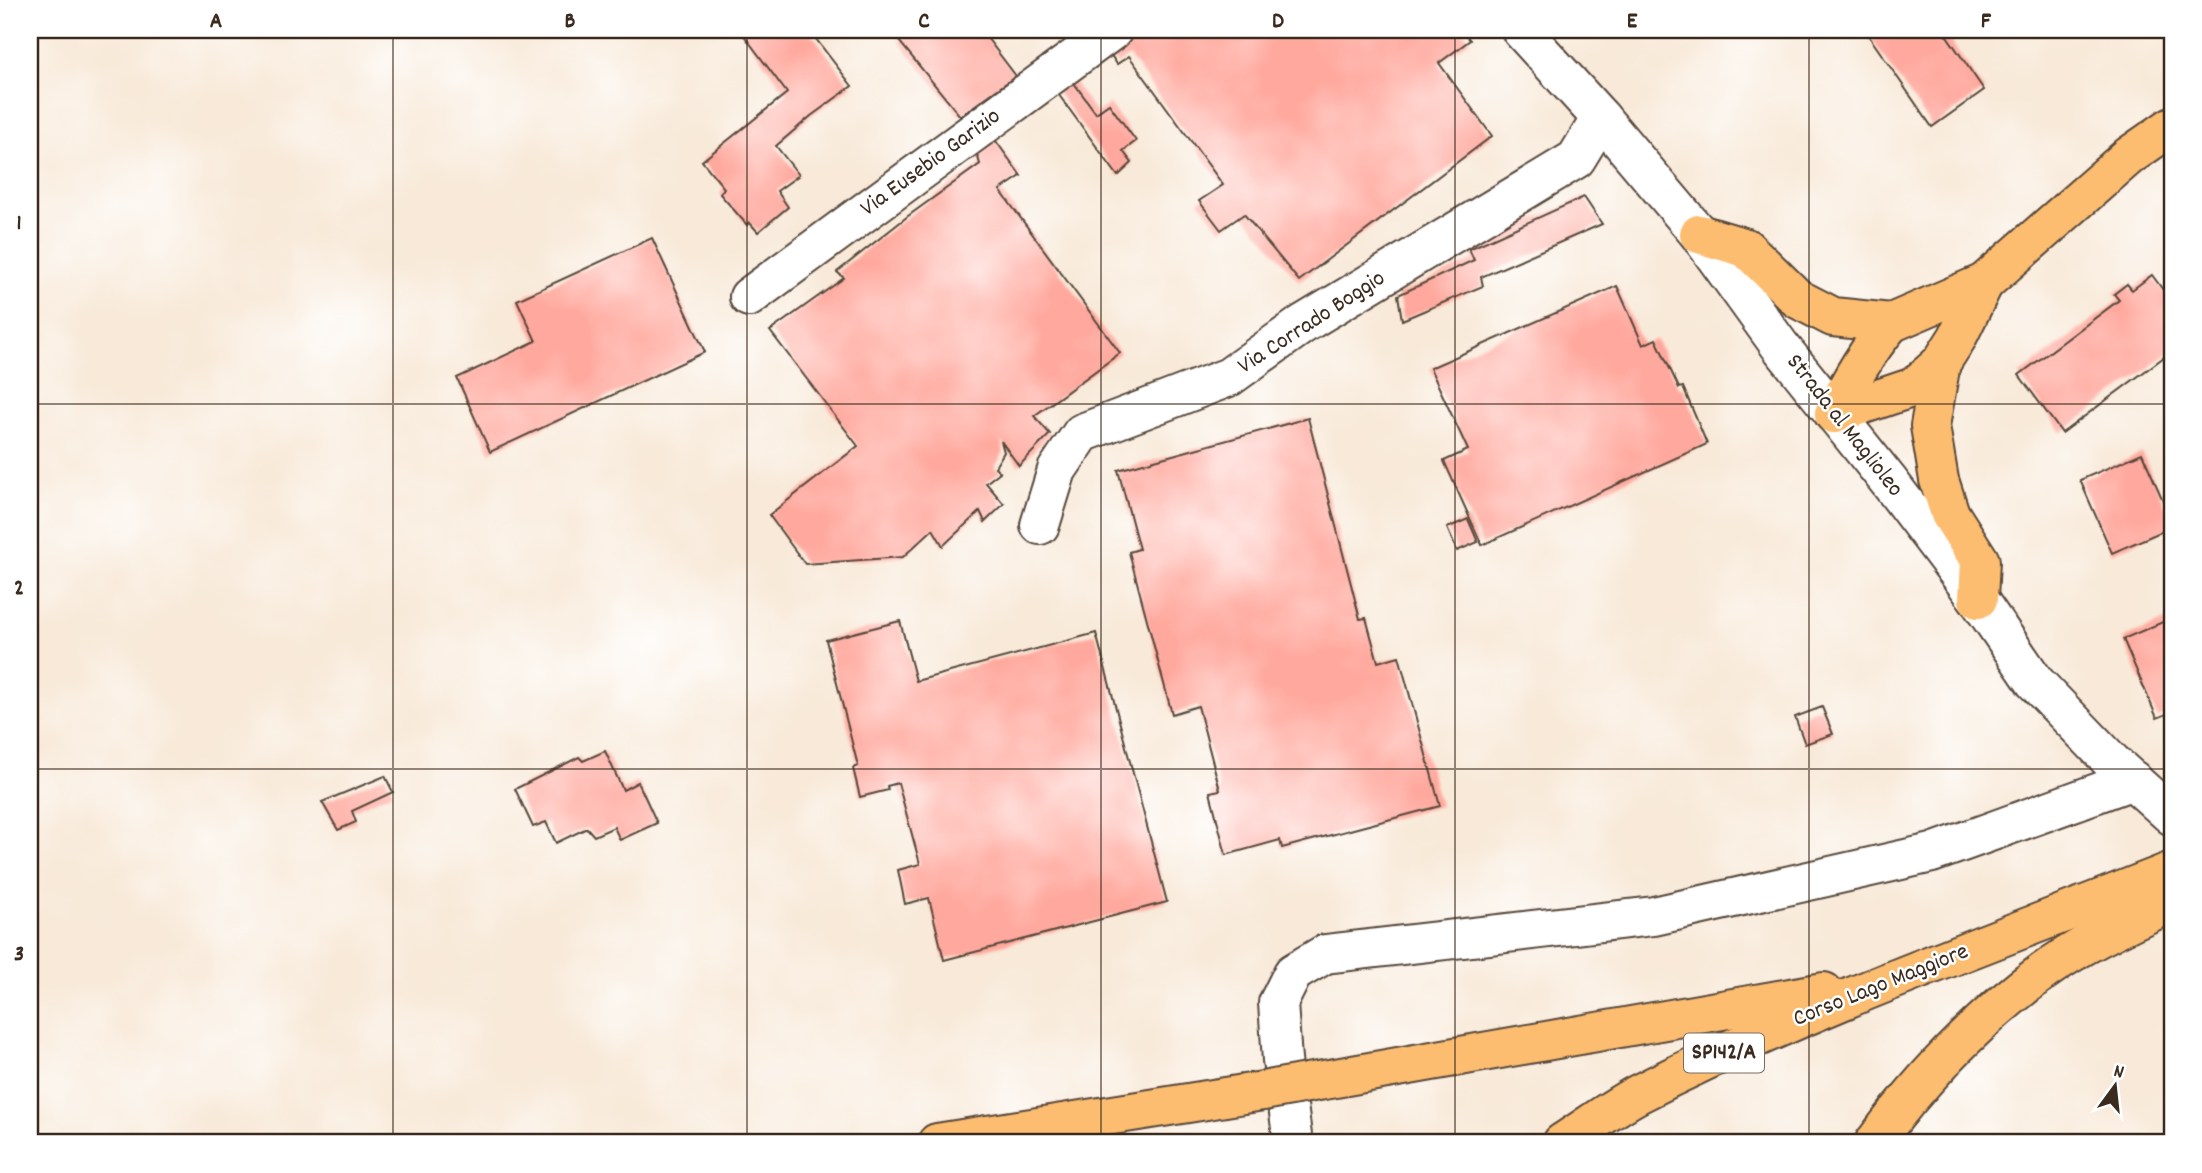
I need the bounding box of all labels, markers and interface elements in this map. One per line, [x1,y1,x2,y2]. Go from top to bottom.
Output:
text: A [210,6,222,39]
text: B [565,6,576,39]
text: C [918,6,930,39]
text: D [1272,6,1284,39]
text: E [1627,6,1638,39]
text: F [1981,6,1992,39]
street label: Via Eusebio Garizio [854,100,1008,226]
text: 1 [16,208,22,241]
street label: Via Corrado Boggio [1232,262,1392,384]
street label: Strada al Maglioleo [1777,347,1911,505]
text: 2 [14,573,24,606]
street label: Corso Lago Maggiore [1788,935,1974,1037]
text: 3 [14,939,24,972]
road number: SP142/A [1684,1034,1764,1072]
north arrow [2080,1050,2150,1120]
text: N [2110,1059,2127,1087]

